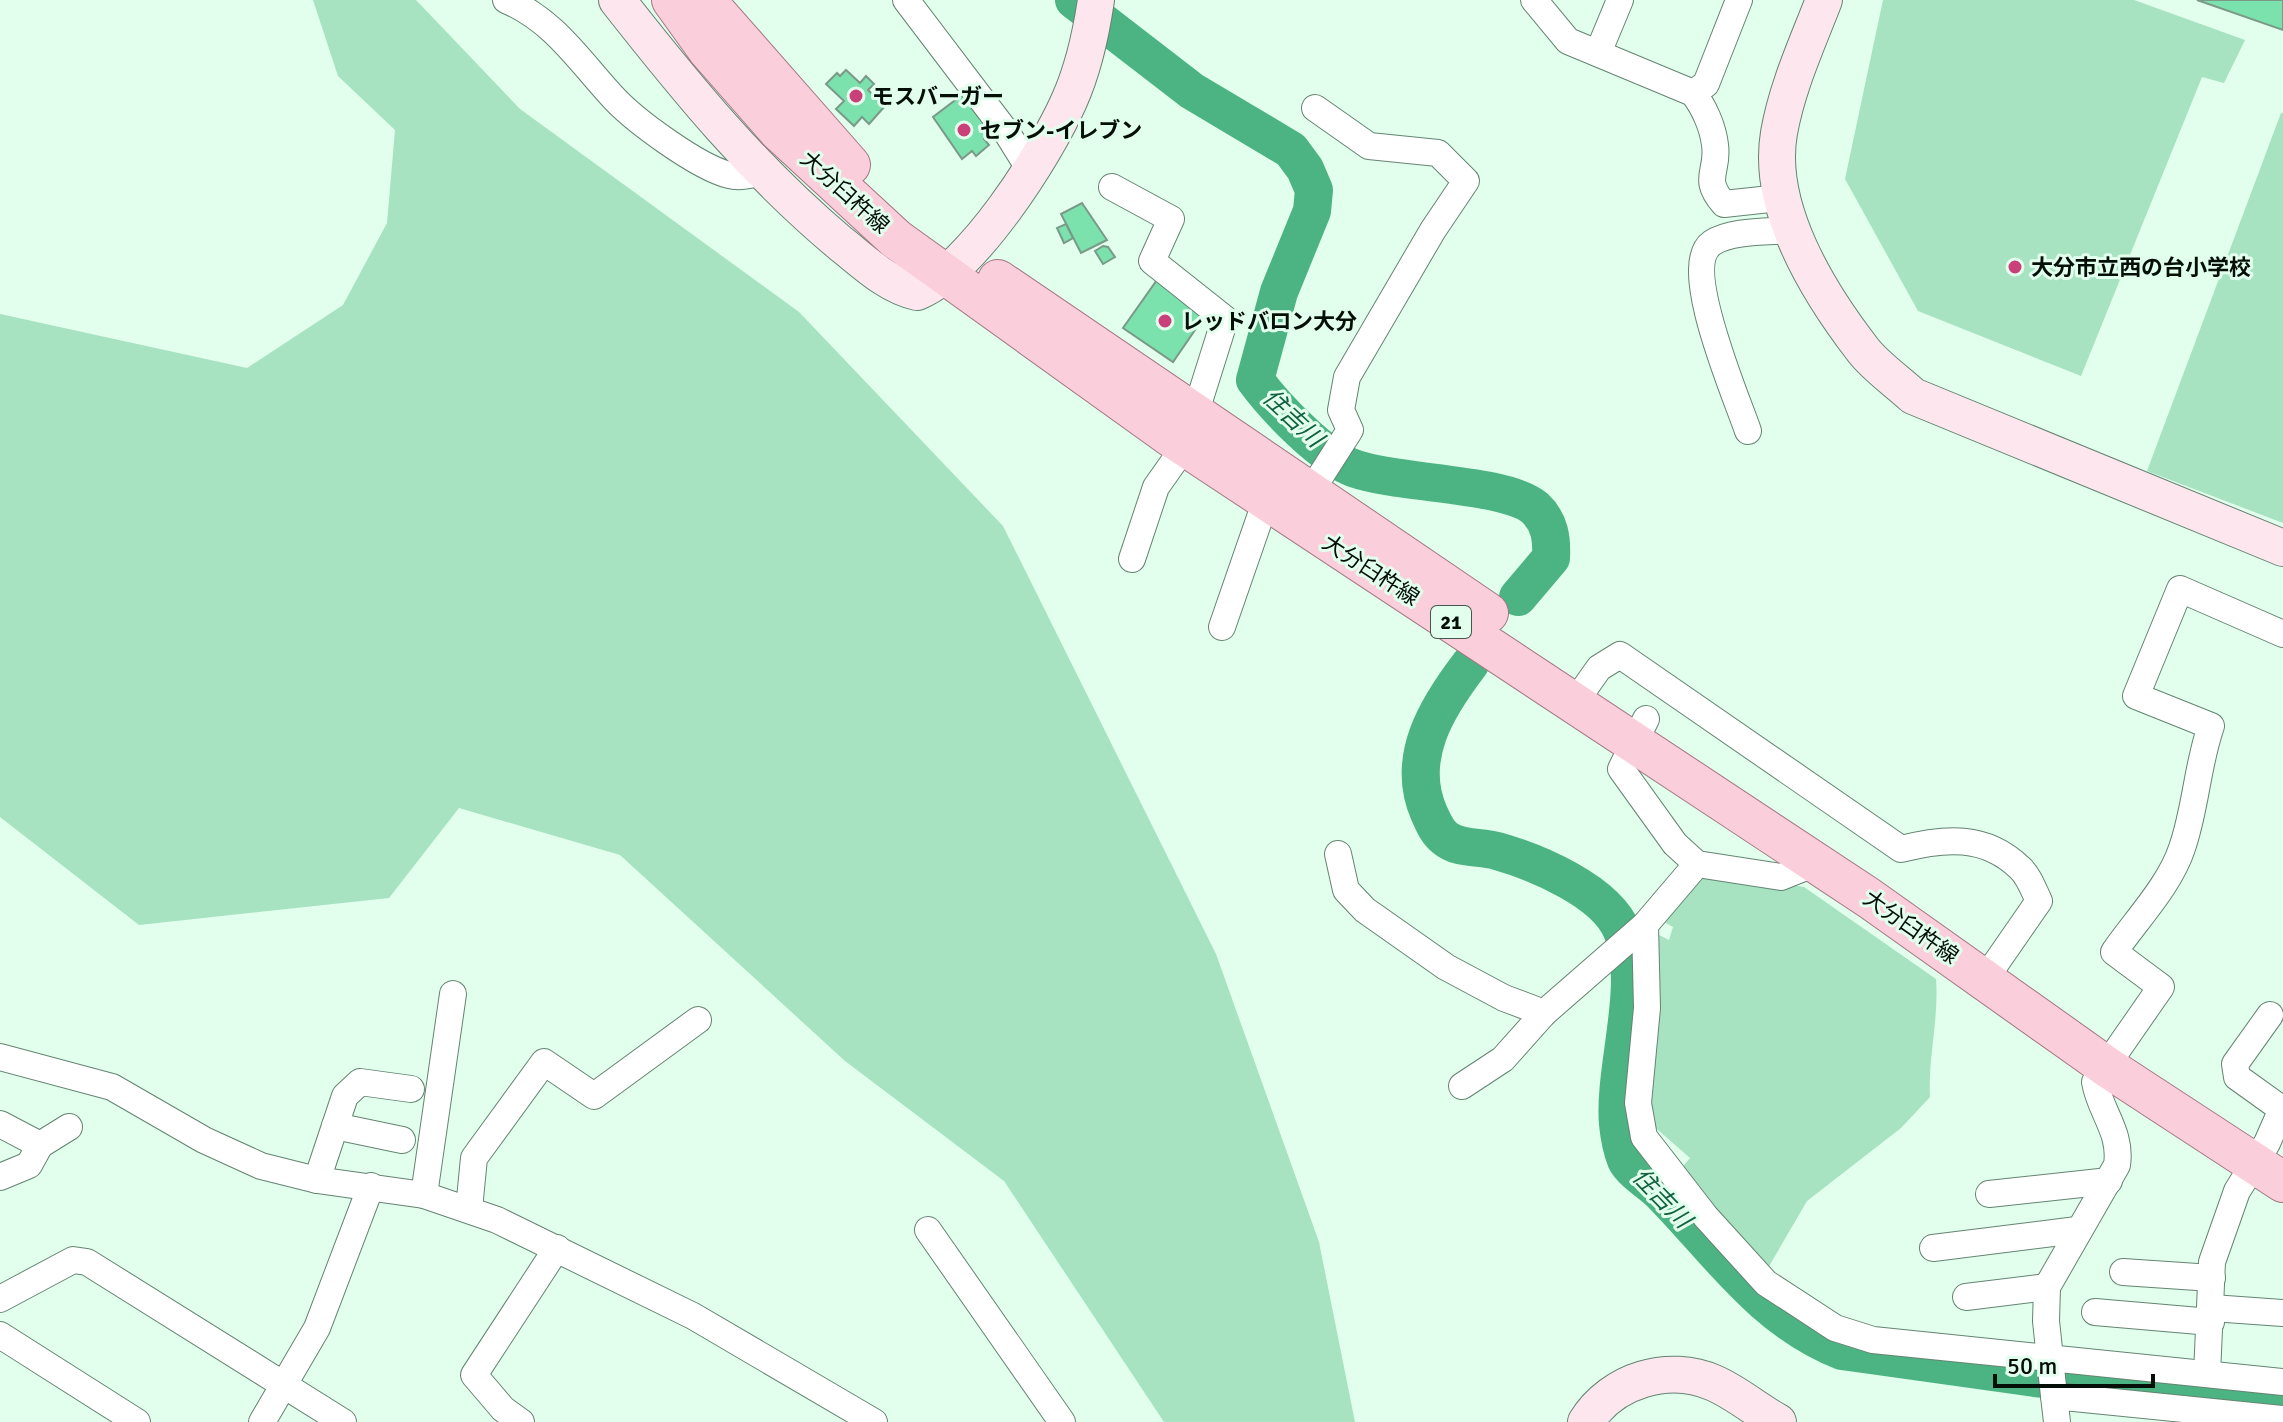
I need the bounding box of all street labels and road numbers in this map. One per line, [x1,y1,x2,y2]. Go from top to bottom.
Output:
street label: 大分臼杵線 [795,145,895,239]
street label: 大分臼杵線 [1318,529,1424,611]
road number: 21 [1431,606,1471,638]
street label: 大分臼杵線 [1858,884,1964,970]

